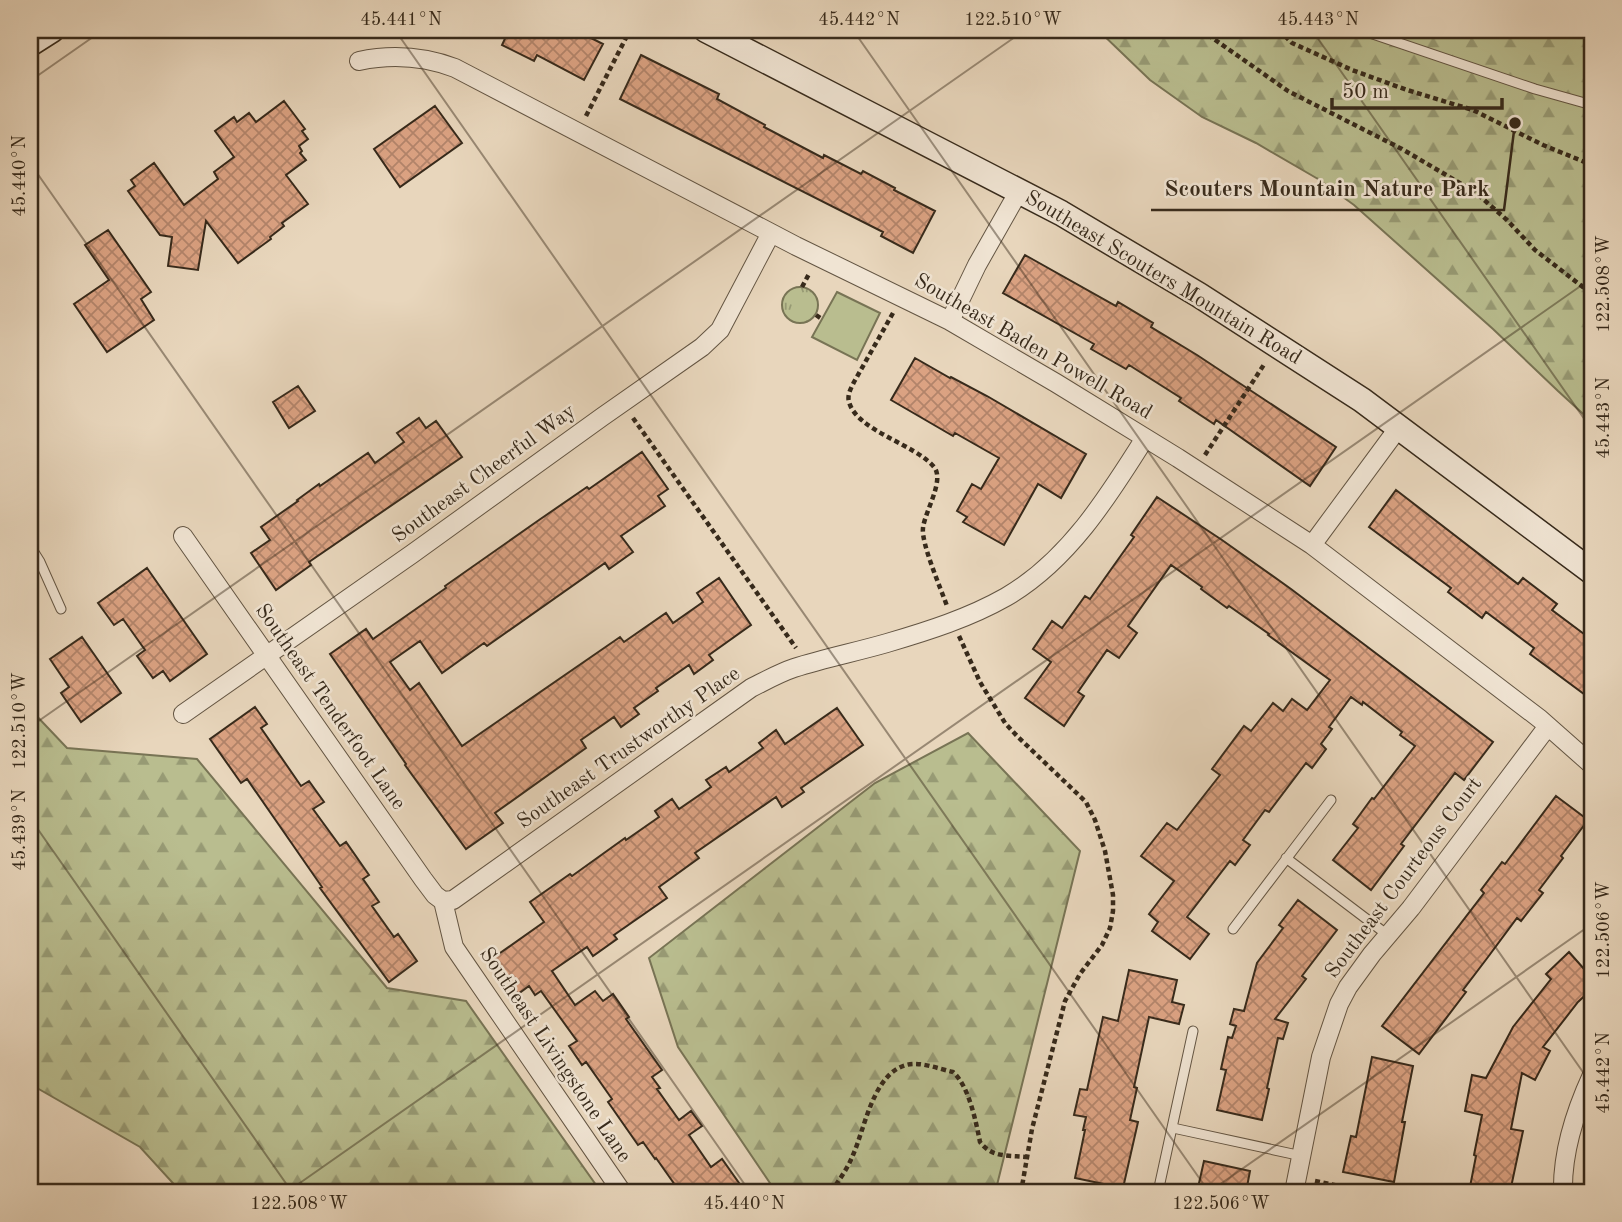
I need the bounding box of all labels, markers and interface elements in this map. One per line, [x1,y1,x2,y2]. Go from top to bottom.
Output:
text: 45.441°N [360,11,442,29]
text: 45.442°N [818,11,900,29]
text: 122.510°W [964,11,1062,29]
text: 45.443°N [1277,11,1359,29]
scale bar [1332,66,1501,110]
text: 50 m [1342,82,1389,103]
text: 45.440°N [11,135,29,217]
callout: Scouters Mountain Nature Park [1151,166,1504,210]
text: Scouters Mountain Nature Park [1164,178,1490,201]
street label: Southeast Scouters Mountain Road [1021,187,1305,369]
text: 122.508°W [1595,235,1613,333]
street label: Southeast Baden Powell Road [911,270,1156,424]
text: 45.443°N [1595,377,1613,459]
street label: Southeast Cheerful Way [388,401,580,547]
street label: Southeast Tenderfoot Lane [251,600,409,814]
street label: Southeast Trustworthy Place [514,663,744,833]
text: 122.510°W [11,672,29,770]
street label: Southeast Courteous Court [1322,774,1486,982]
text: 45.439°N [11,789,29,871]
text: 122.506°W [1595,881,1613,979]
street label: Southeast Livingstone Lane [475,944,635,1166]
text: 45.442°N [1595,1032,1613,1114]
text: 122.508°W [250,1195,348,1213]
text: 45.440°N [703,1195,785,1213]
text: 122.506°W [1172,1195,1270,1213]

